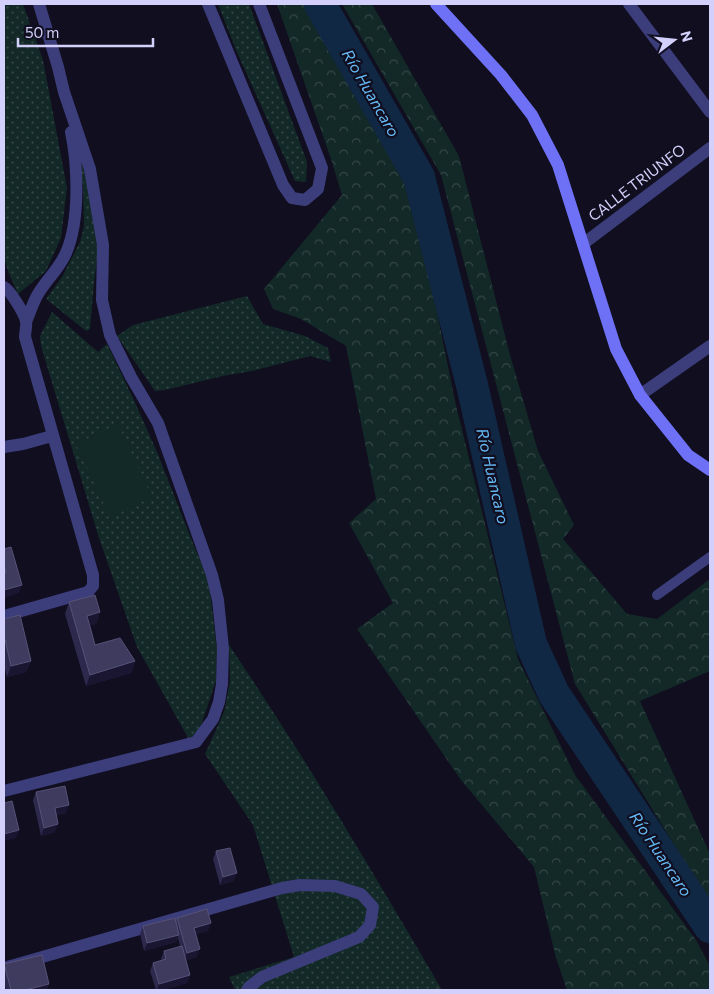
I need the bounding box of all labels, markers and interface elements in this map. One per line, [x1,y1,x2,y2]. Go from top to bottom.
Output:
scale bar [18,15,152,47]
north arrow [649,15,699,65]
text: 50 m [25,23,59,41]
text: N [677,29,697,44]
water label: Río Huancaro [339,46,404,140]
street label: CALLE TRIUNFO [584,140,688,224]
water label: Río Huancaro [473,426,514,526]
water label: Río Huancaro [626,808,697,900]

